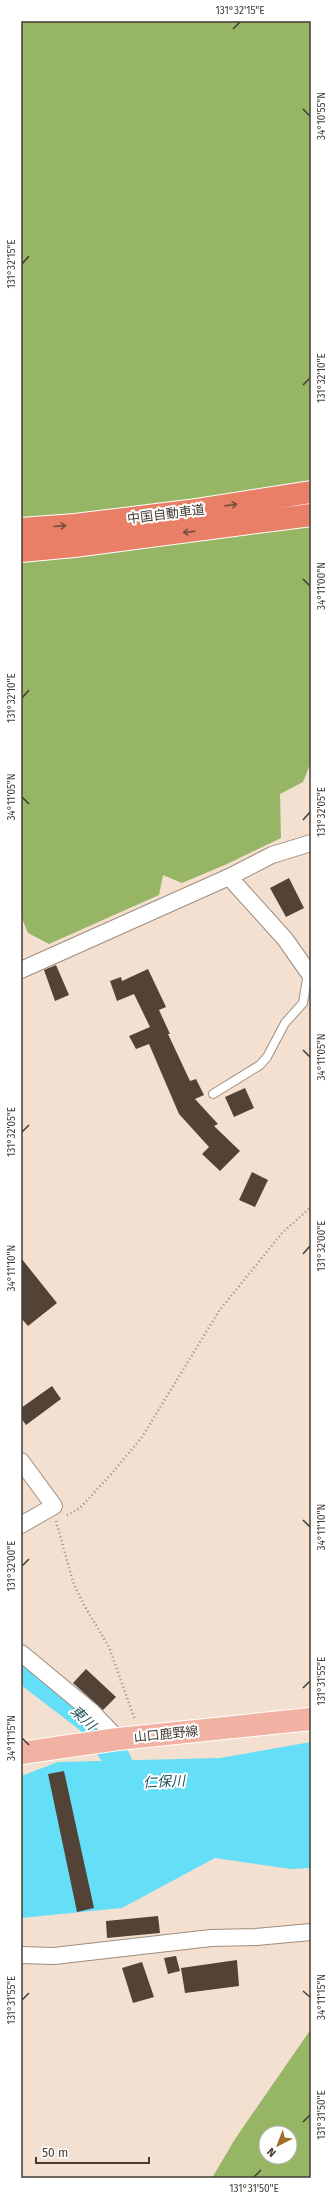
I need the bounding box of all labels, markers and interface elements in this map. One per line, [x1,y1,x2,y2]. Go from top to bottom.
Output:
text: 131°32'15"E [215,5,265,17]
text: 34°10'55"N [316,92,328,140]
text: 131°32'15"E [6,239,18,289]
text: 131°32'10"E [316,353,328,403]
one-way arrow [224,501,237,509]
street label: 中国自動車道 [126,502,206,526]
one-way arrow [53,523,66,530]
one-way arrow [183,528,196,536]
text: 34°11'00"N [316,562,328,610]
text: 131°32'10"E [6,673,18,723]
text: 34°11'05"N [6,773,18,821]
text: 131°32'05"E [316,787,328,837]
text: 34°11'05"N [316,1033,328,1081]
text: 131°32'05"E [6,1107,18,1157]
text: 131°32'00"E [316,1221,328,1271]
text: 34°11'10"N [6,1245,18,1291]
text: 34°11'10"N [316,1504,328,1550]
text: 131°32'00"E [6,1541,18,1591]
text: 131°31'55"E [316,1657,328,1705]
water label: 東川 [67,1702,100,1735]
text: 34°11'15"N [6,1715,18,1761]
street label: 山口鹿野線 [133,1723,199,1745]
water label: 仁保川 [143,1772,187,1792]
text: 34°11'15"N [316,1974,328,2020]
text: 131°31'55"E [6,1976,18,2024]
text: 131°31'50"E [316,2090,328,2140]
north arrow [258,2125,298,2165]
scale bar [36,2139,149,2165]
text: N [265,2145,279,2159]
text: 50 m [42,2146,68,2160]
text: 131°31'50"E [229,2183,279,2195]

